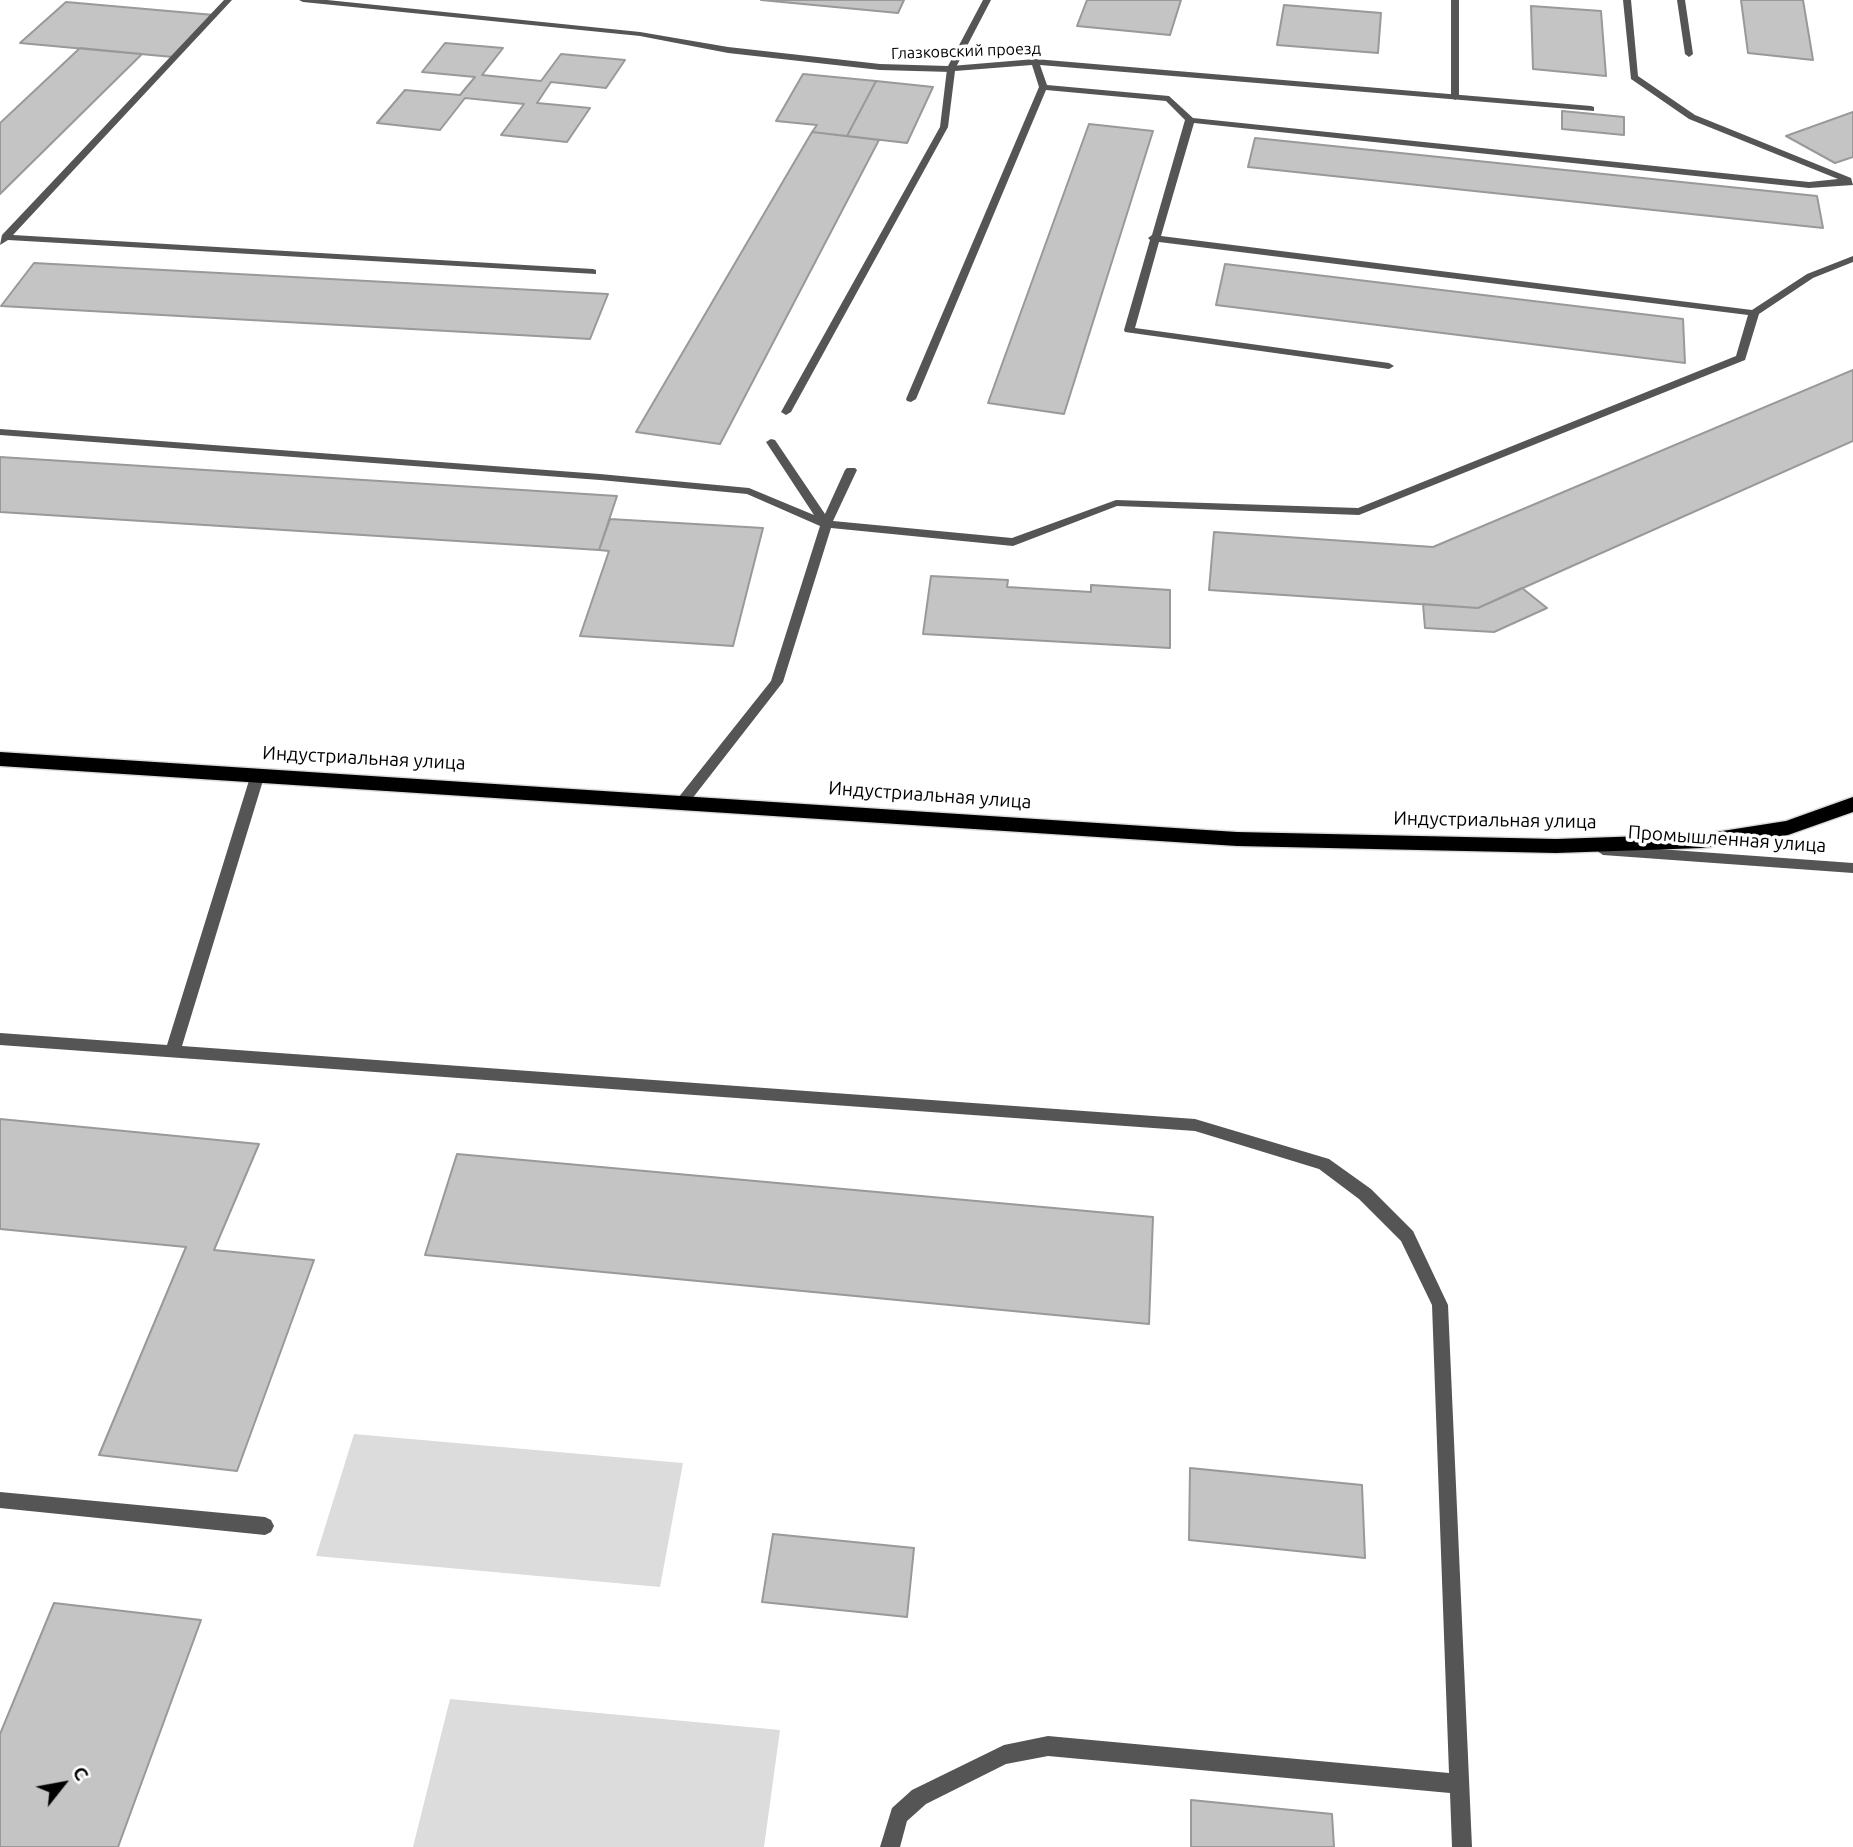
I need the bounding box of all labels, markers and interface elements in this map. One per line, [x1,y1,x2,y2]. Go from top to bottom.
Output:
street label: Глазковский проезд [891,39,1041,63]
street label: Индустриальная улица [262,741,466,775]
street label: Индустриальная улица [828,777,1032,813]
street label: Индустриальная улица [1393,807,1597,833]
street label: Промышленная улица [1627,821,1827,857]
north arrow [28,1749,98,1819]
text: С [68,1762,94,1784]

